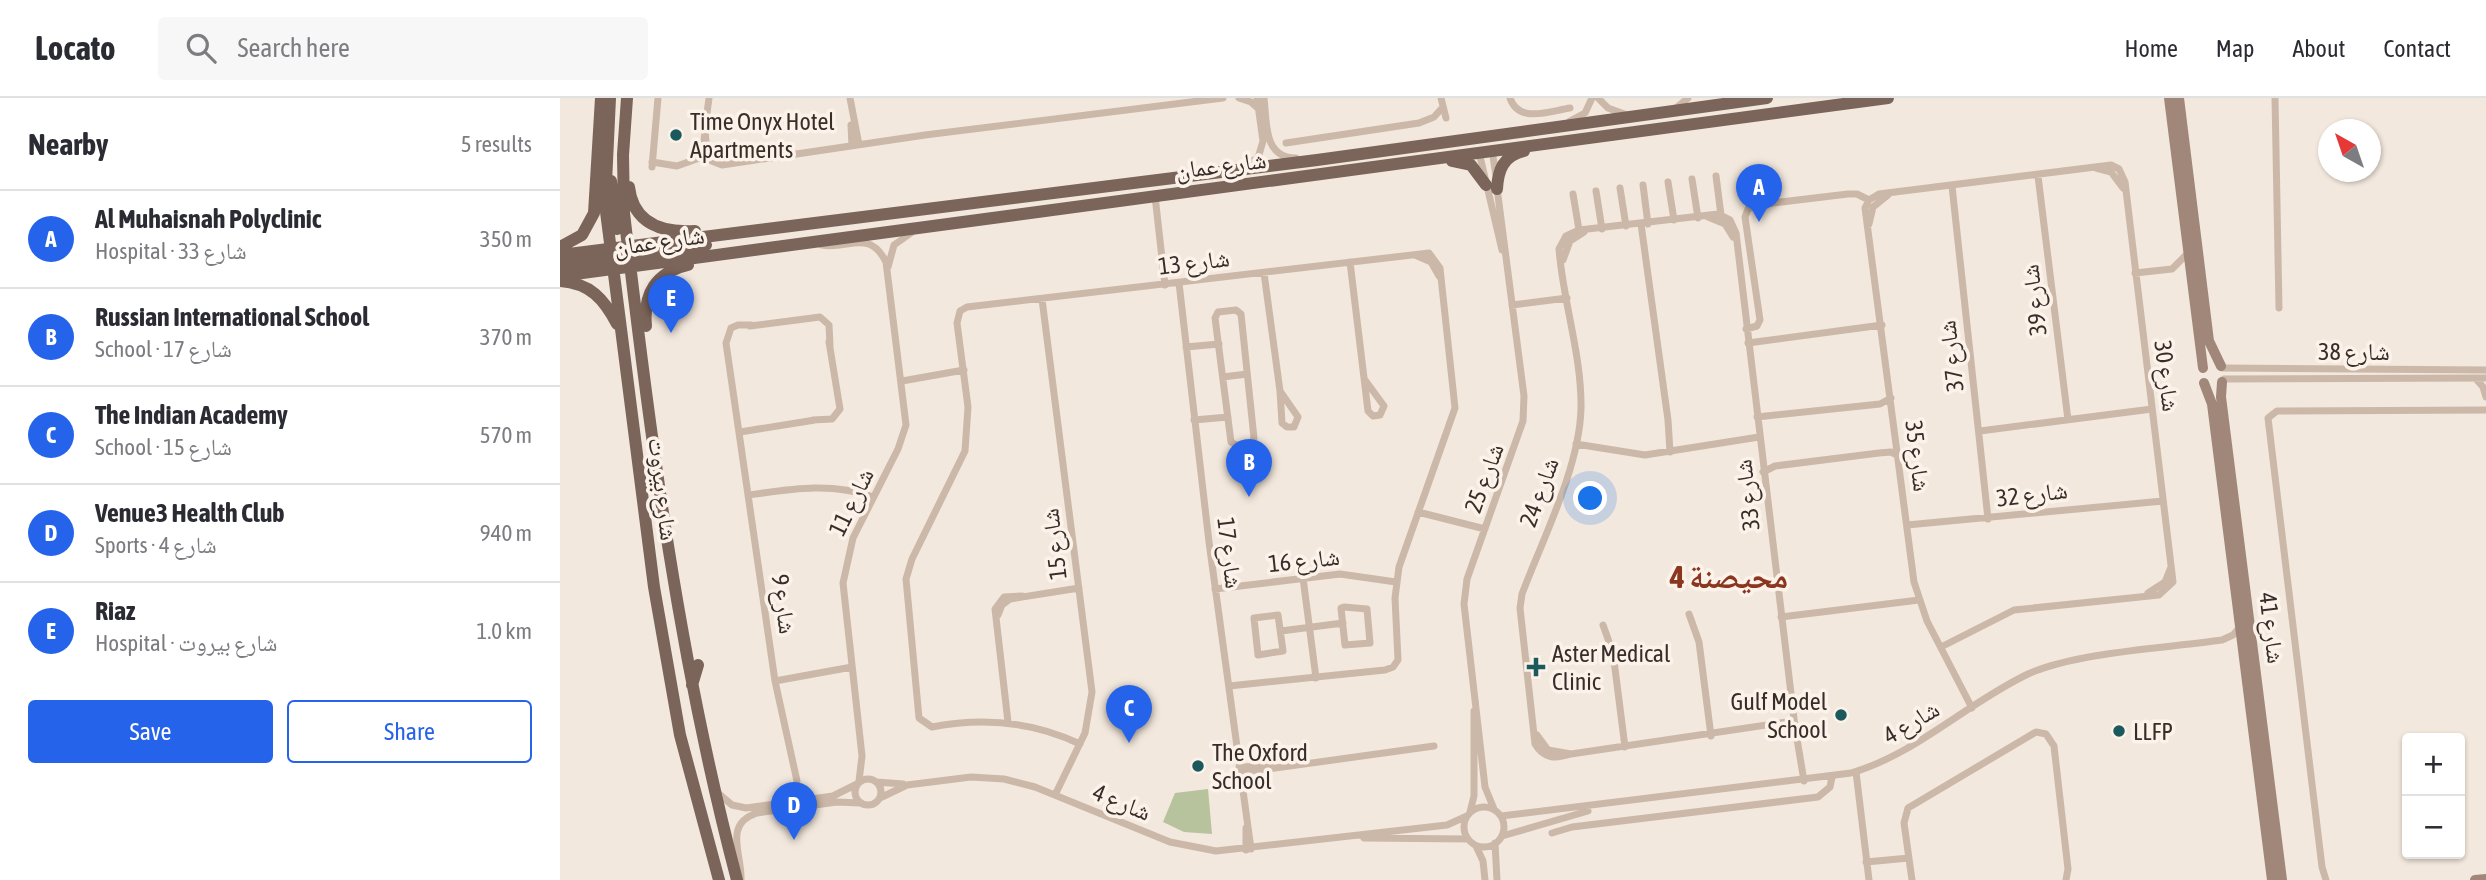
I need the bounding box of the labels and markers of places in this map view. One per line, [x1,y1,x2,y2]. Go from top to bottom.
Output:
place label: Time Onyx Hotel Apartments [690,108,835,163]
marker: Time Onyx Hotel Apartments [668,127,684,143]
pin: A [1736,164,1782,222]
pin: E [648,275,694,333]
pin: B [1226,439,1272,497]
place label: Aster Medical Clinic [1552,640,1671,695]
marker: Aster Medical Clinic [1526,657,1546,677]
pin: C [1106,685,1152,743]
place label: Gulf Model School [1730,688,1828,743]
marker: Gulf Model School [1833,707,1849,723]
place label: LLFP [2133,718,2173,745]
marker: LLFP [2111,723,2127,739]
place label: The Oxford School [1212,739,1308,794]
marker: The Oxford School [1190,758,1206,774]
pin: D [771,782,817,840]

